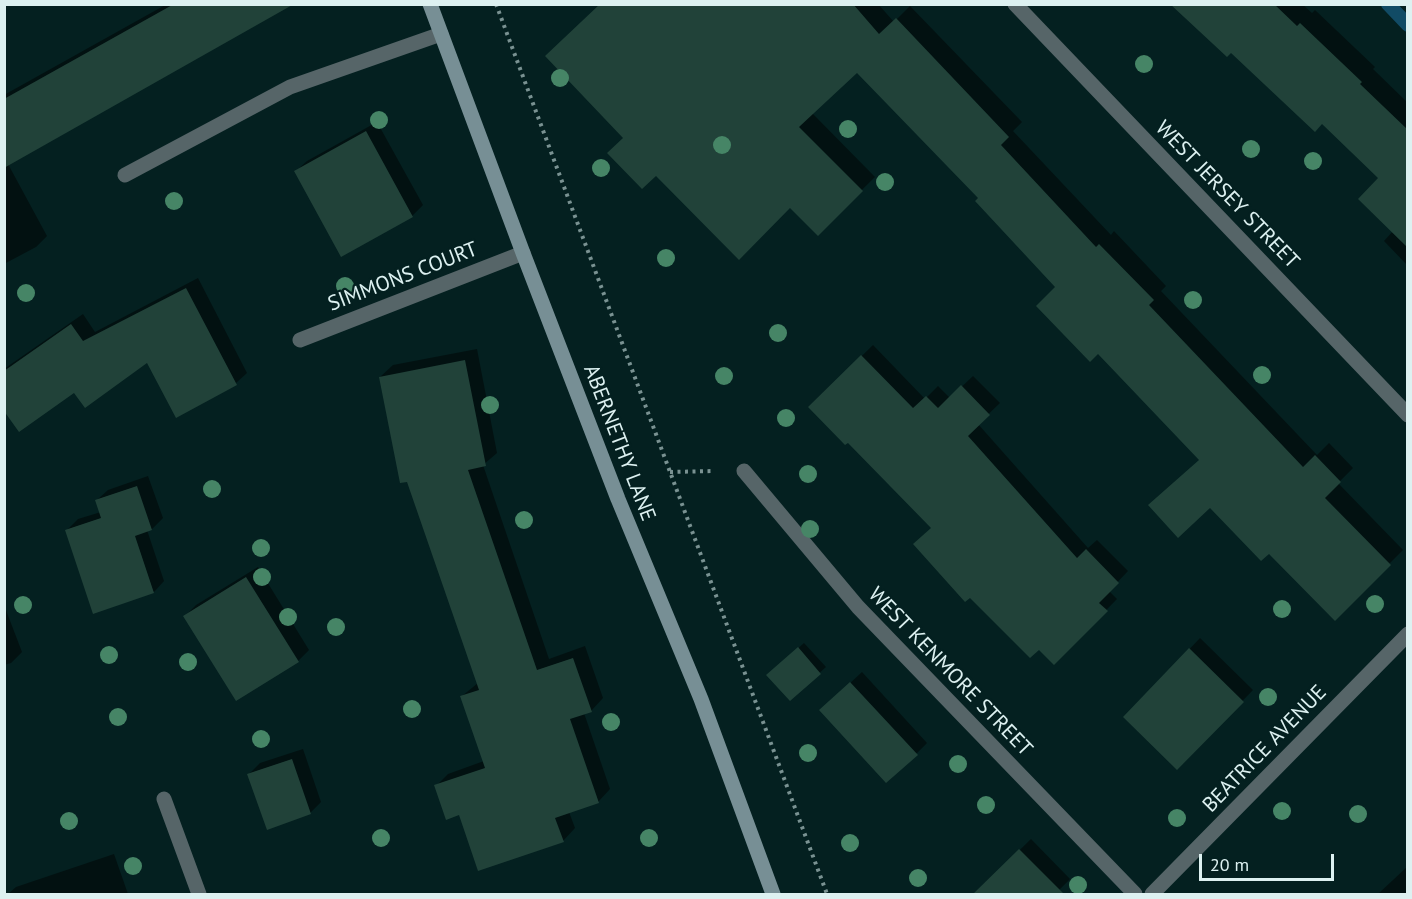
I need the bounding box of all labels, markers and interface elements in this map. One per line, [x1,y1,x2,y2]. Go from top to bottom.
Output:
street label: WEST JERSEY STREET [1150,116,1304,274]
street label: SIMMONS COURT [325,237,481,317]
street label: ABERNETHY LANE [578,361,660,525]
street label: WEST KENMORE STREET [863,582,1037,762]
street label: BEATRICE AVENUE [1198,680,1332,818]
scale bar [1202,842,1337,880]
text: 20 m [1210,853,1249,876]

